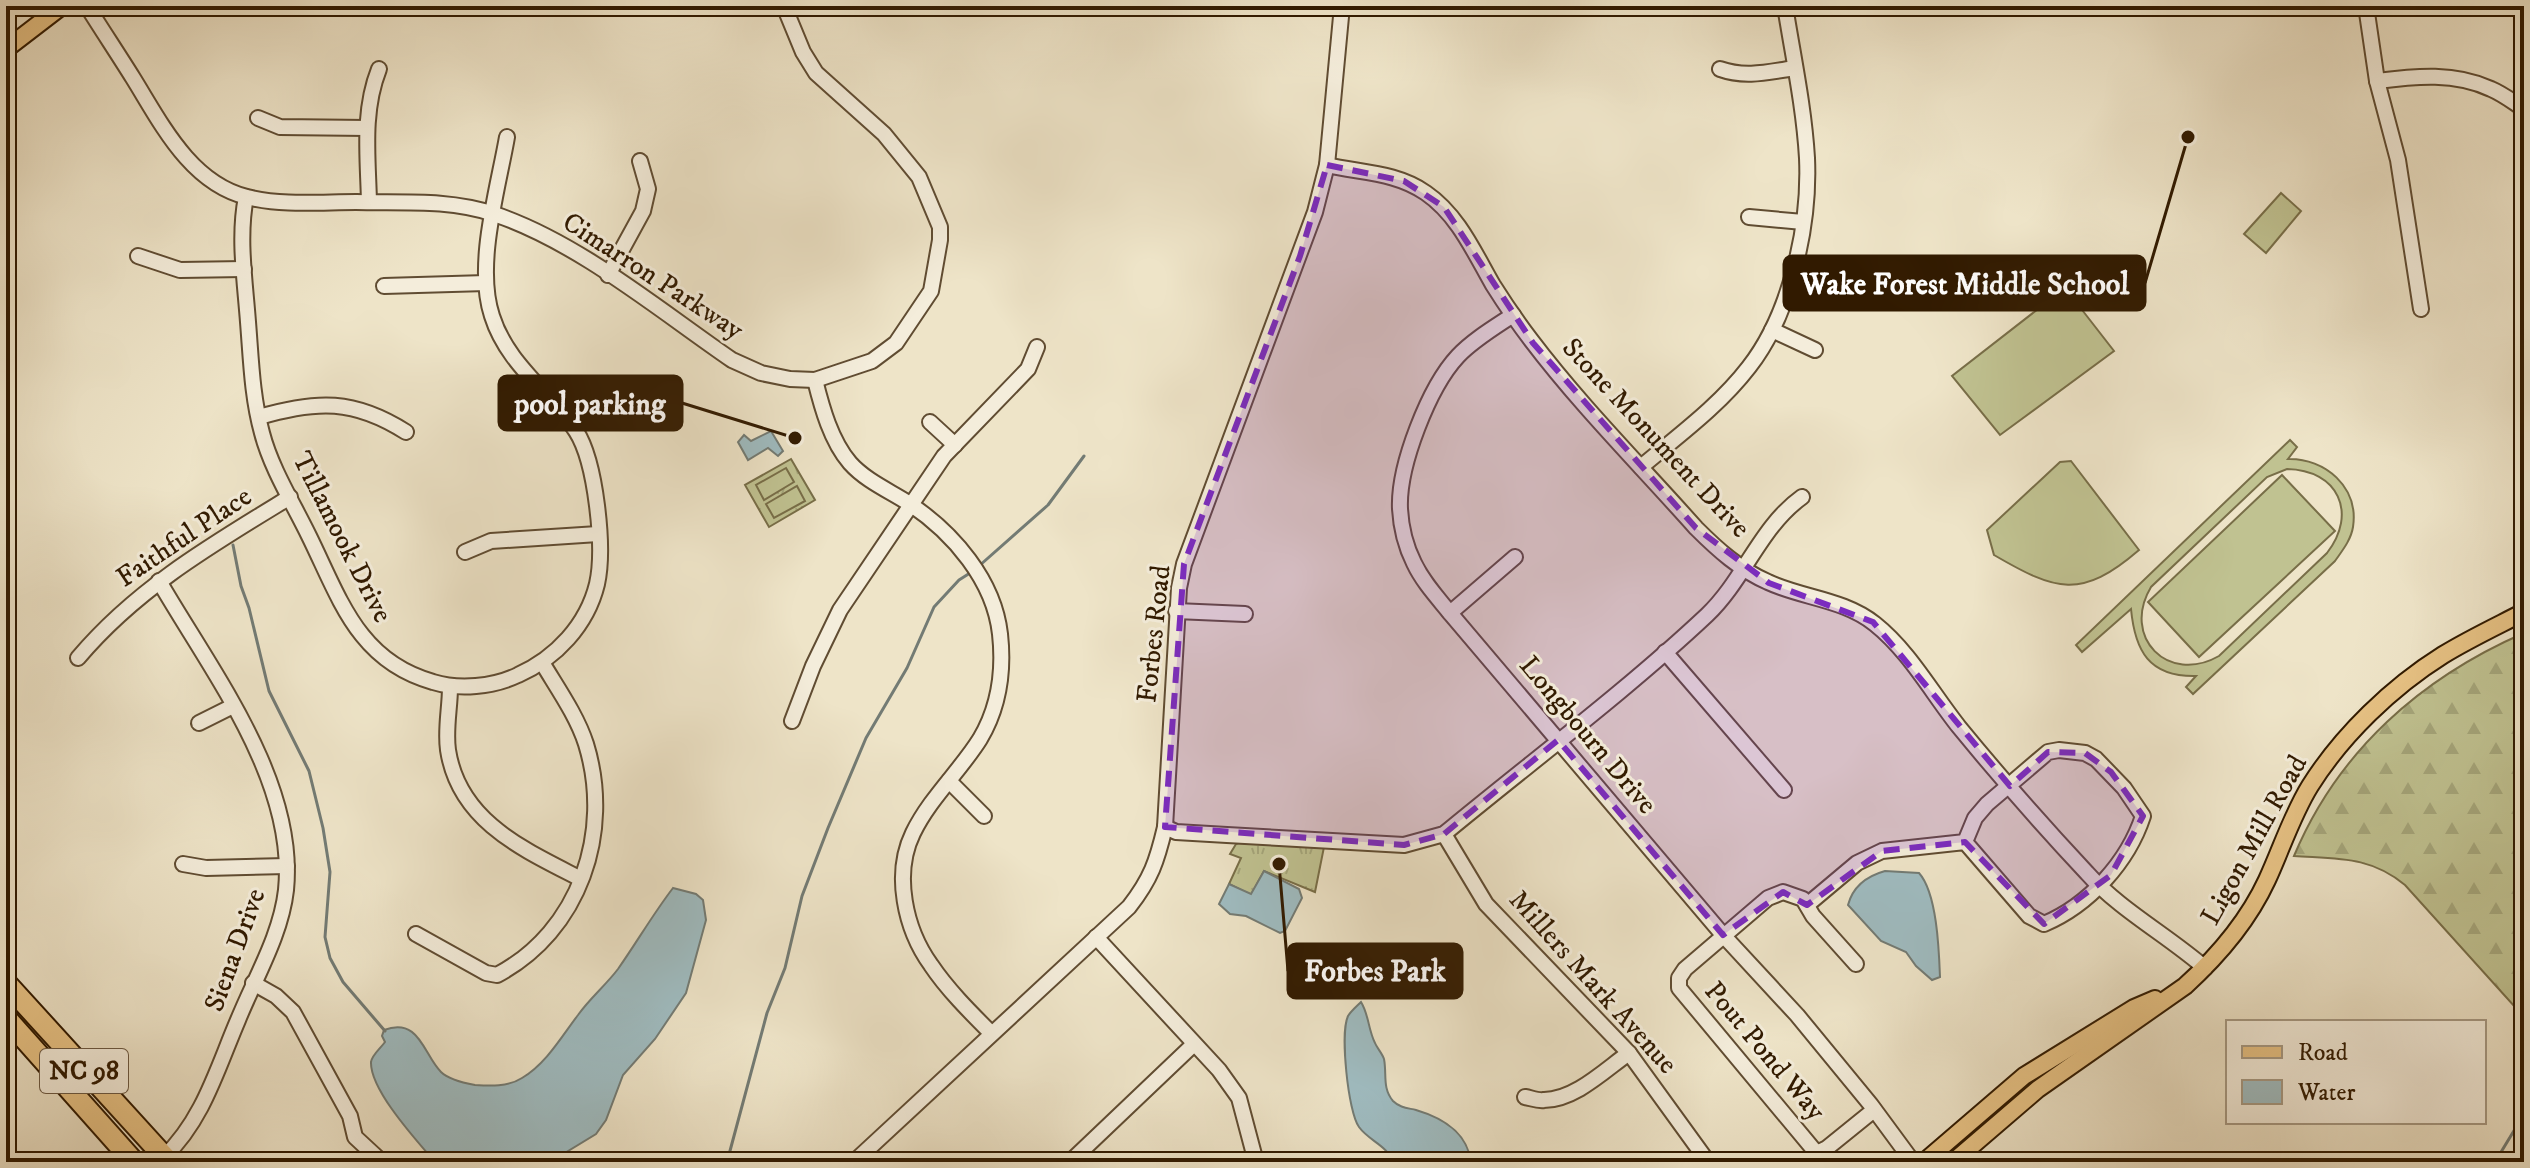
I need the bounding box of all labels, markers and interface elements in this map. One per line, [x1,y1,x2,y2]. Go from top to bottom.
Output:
street label: Cimarron Parkway [556,204,751,348]
callout: Wake Forest Middle School [1784,256,2145,310]
text: Wake Forest Middle School [1800,267,2130,304]
street label: Stone Monument Drive [1554,331,1758,545]
callout: pool parking [499,376,682,430]
text: pool parking [513,387,667,424]
street label: Tillamook Drive [284,446,400,628]
street label: Faithful Place [110,479,258,595]
street label: Forbes Road [1129,563,1179,705]
street label: Longbourn Drive [1512,649,1664,821]
street label: Ligon Mill Road [2193,749,2315,931]
street label: Millers Mark Avenue [1501,883,1685,1081]
street label: Siena Drive [197,884,273,1016]
callout: Forbes Park [1288,944,1462,998]
text: Forbes Park [1304,954,1447,991]
street label: Pout Pond Way [1697,974,1834,1128]
legend [2226,1020,2486,1124]
text: Road [2298,1038,2348,1068]
road number: NC 98 [40,1049,128,1093]
text: Water [2297,1078,2355,1108]

